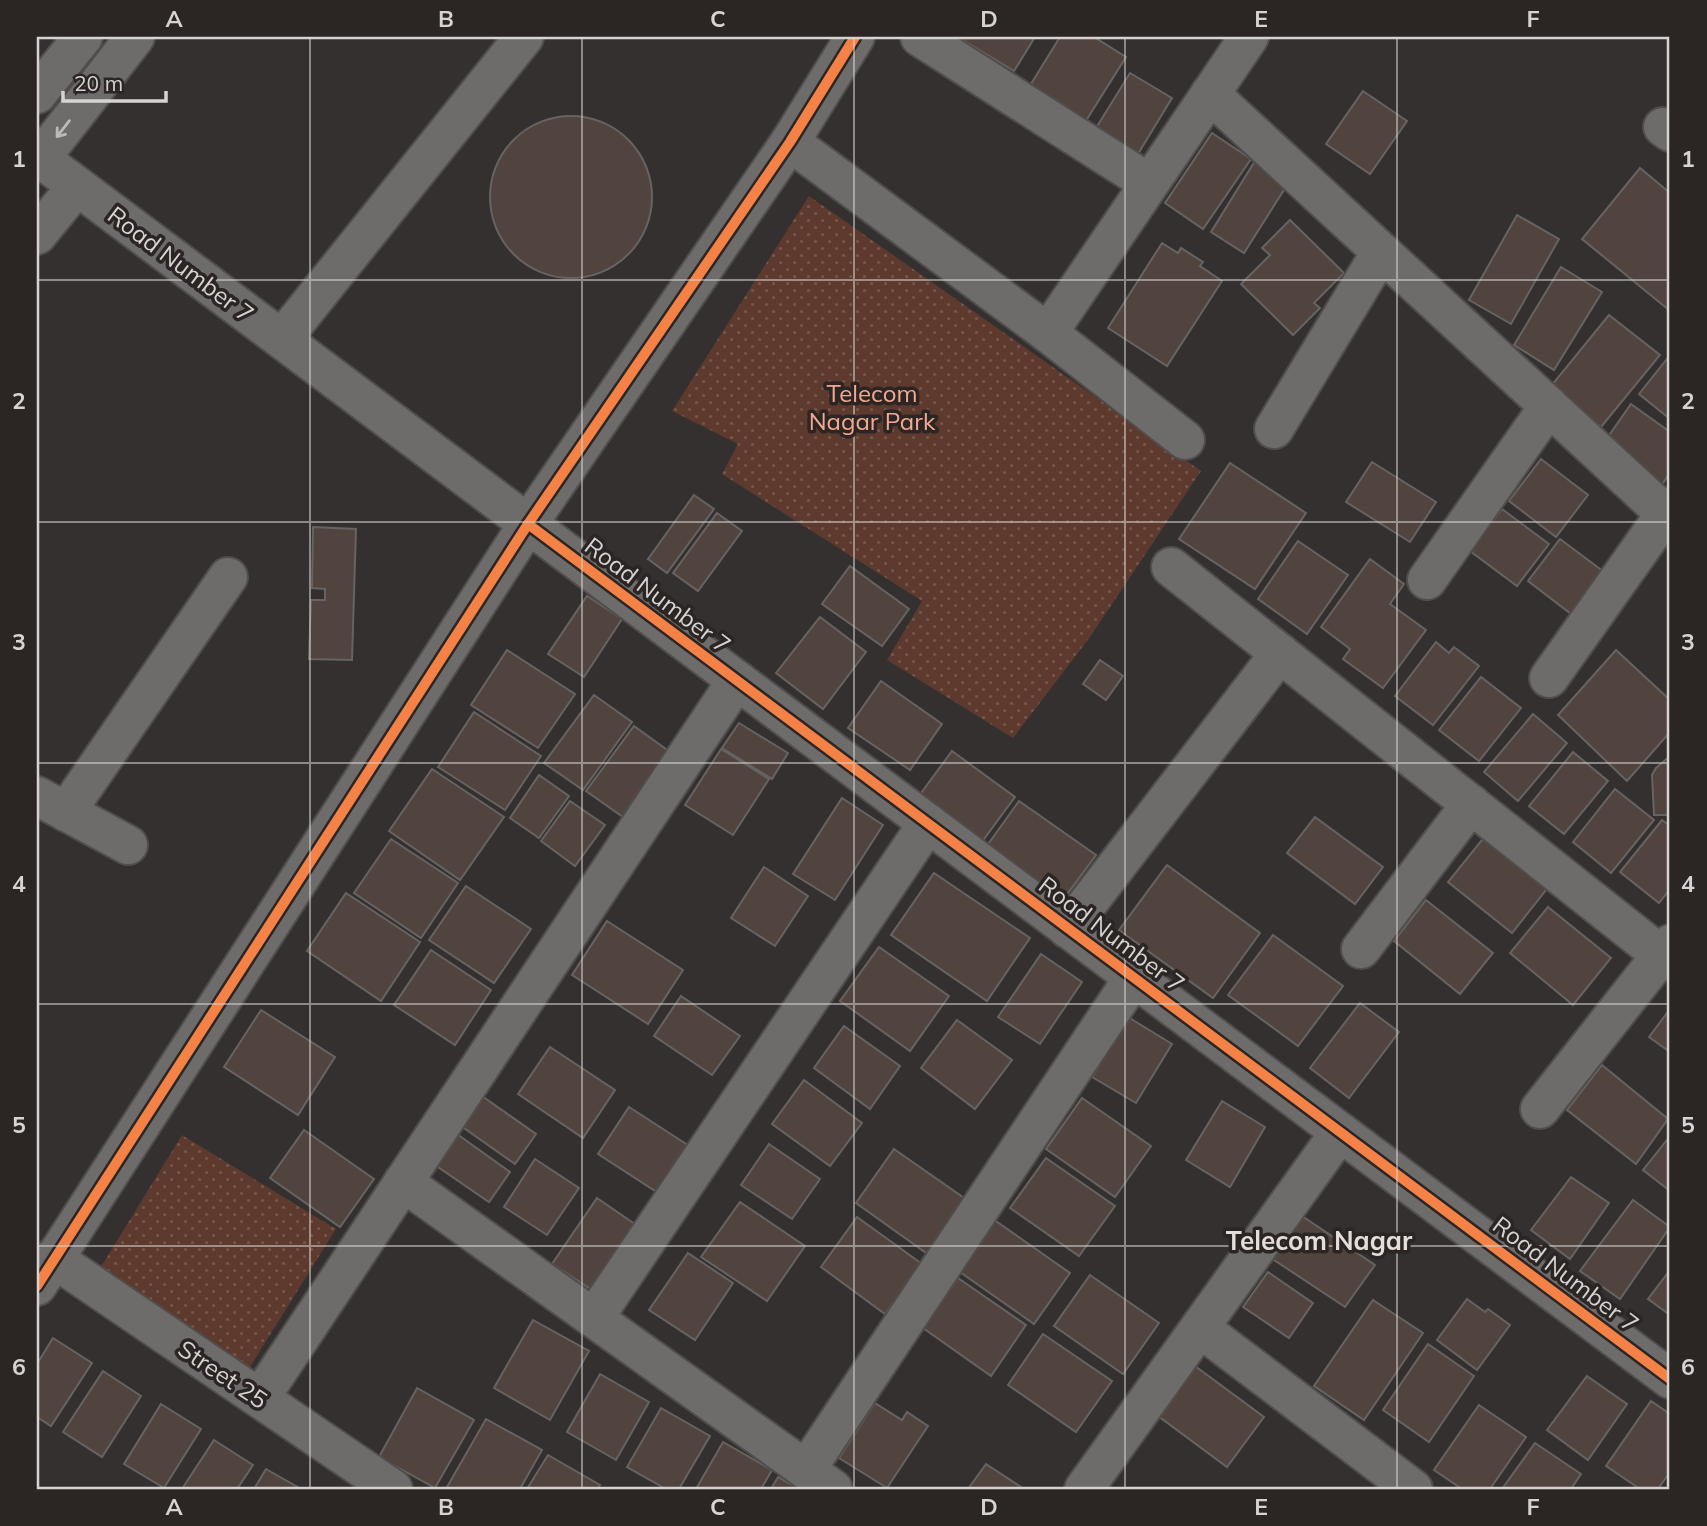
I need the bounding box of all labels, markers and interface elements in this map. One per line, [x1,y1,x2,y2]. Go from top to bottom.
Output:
text: A [165,4,183,33]
text: B [438,4,454,33]
text: C [710,4,726,33]
text: D [980,4,998,33]
text: E [1254,4,1268,33]
text: F [1526,4,1540,33]
scale bar [63,60,166,104]
text: 20 m [74,70,123,96]
one-way arrow [55,120,70,138]
text: 1 [12,144,26,173]
text: 1 [1681,144,1695,173]
street label: Road Number 7 [102,199,260,329]
park label: Telecom Nagar Park [809,378,936,436]
text: 2 [12,386,26,415]
text: 2 [1681,386,1695,415]
street label: Road Number 7 [579,530,737,660]
text: 3 [12,627,26,656]
text: 3 [1681,627,1695,656]
text: 4 [12,869,26,898]
street label: Road Number 7 [1033,869,1191,999]
text: 4 [1681,869,1695,898]
text: 5 [12,1110,26,1139]
text: 5 [1681,1110,1695,1139]
street label: Road Number 7 [1487,1209,1645,1339]
district label: Telecom Nagar [1226,1224,1413,1257]
street label: Street 25 [173,1333,273,1415]
text: 6 [12,1352,26,1381]
text: 6 [1681,1352,1695,1381]
text: A [165,1492,183,1521]
text: B [438,1492,454,1521]
text: C [710,1492,726,1521]
text: D [980,1492,998,1521]
text: E [1254,1492,1268,1521]
text: F [1526,1492,1540,1521]

